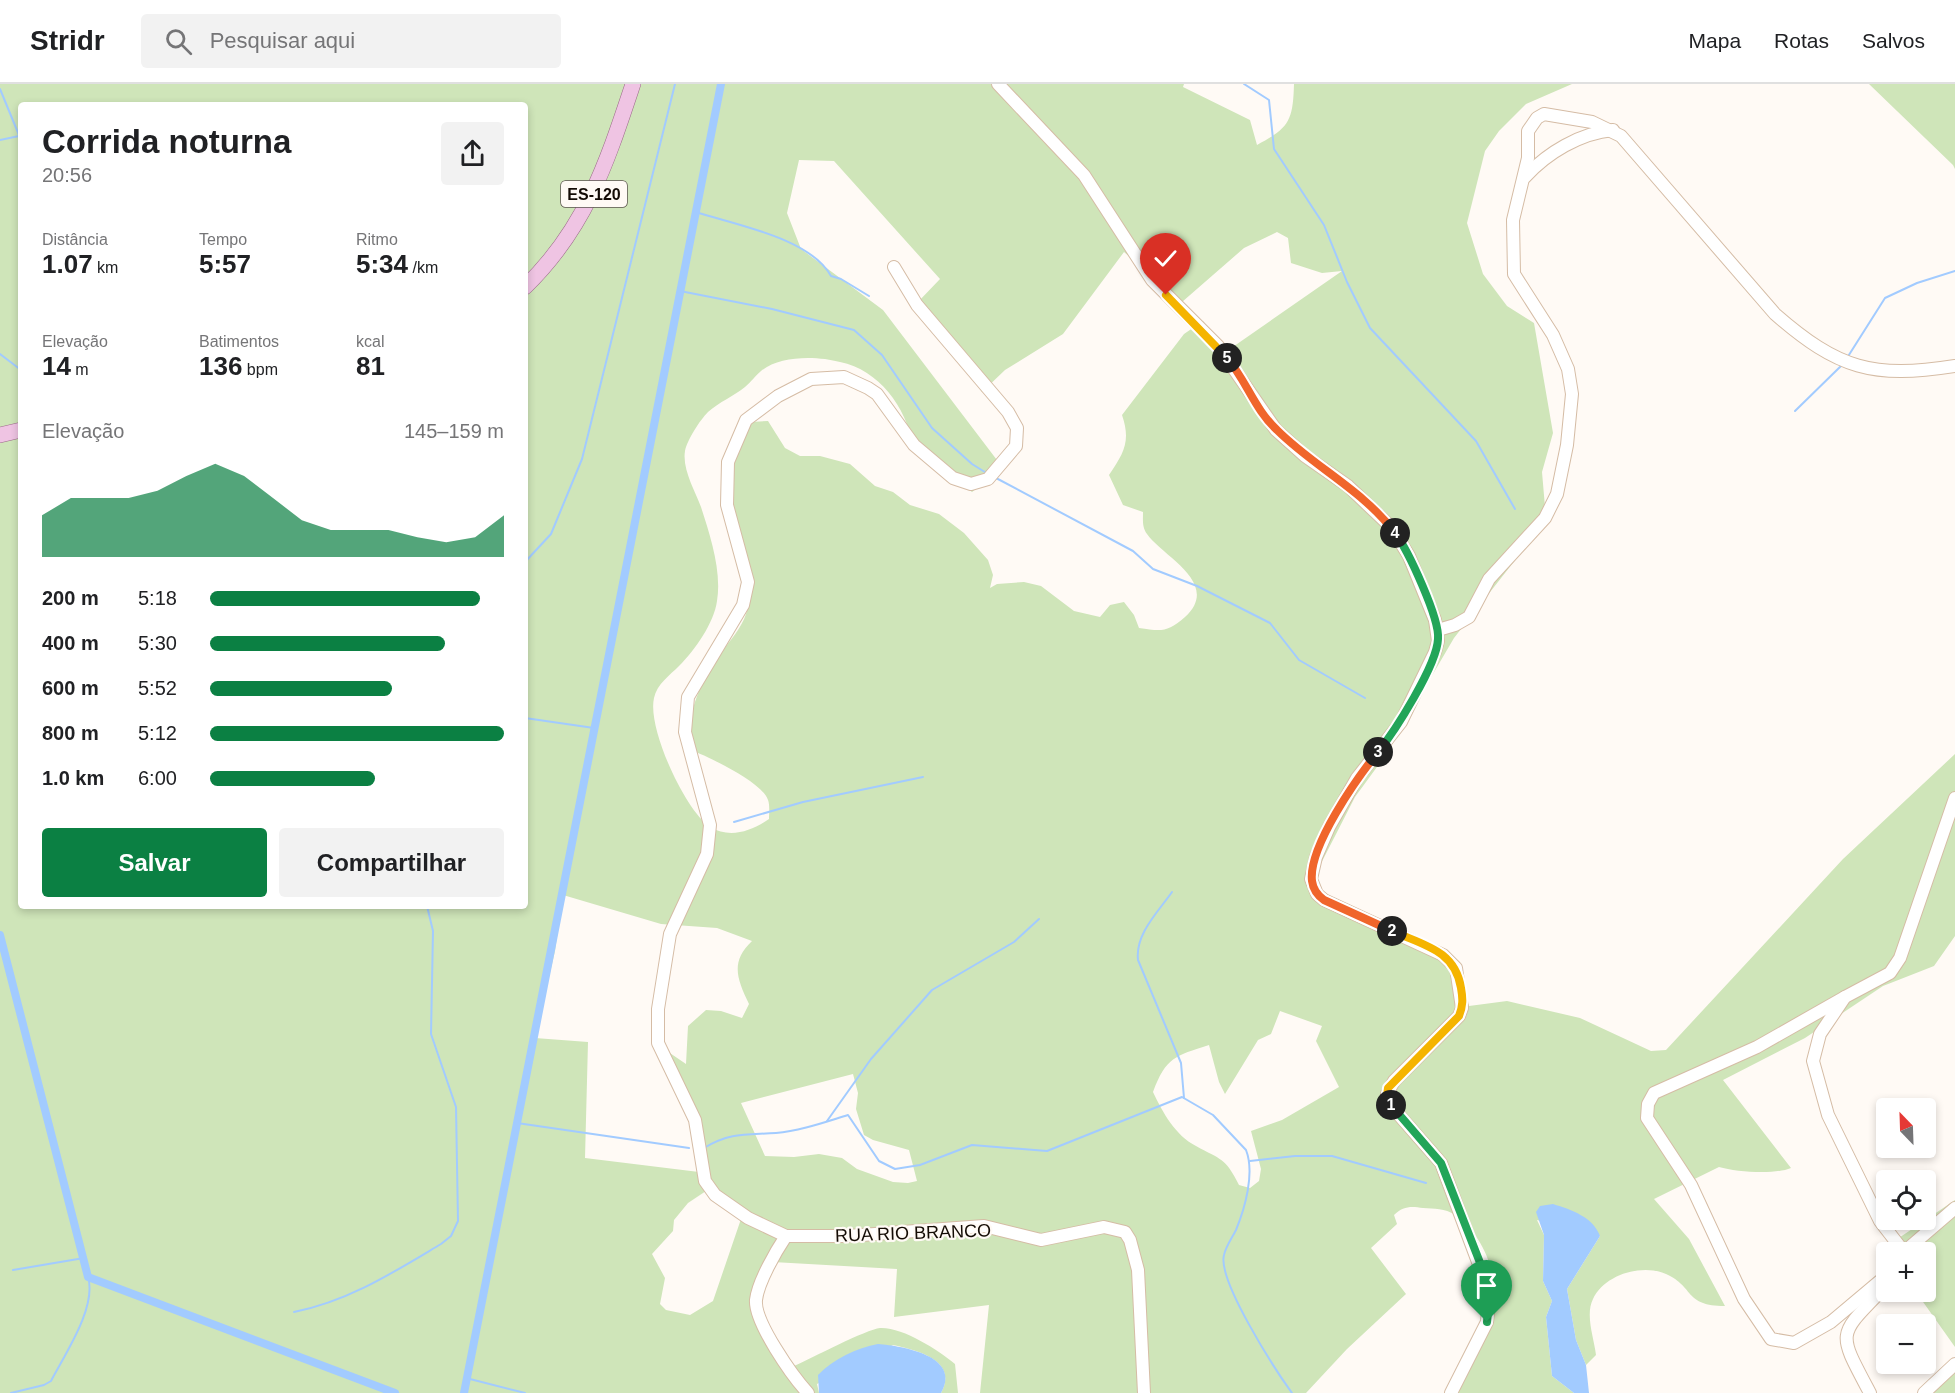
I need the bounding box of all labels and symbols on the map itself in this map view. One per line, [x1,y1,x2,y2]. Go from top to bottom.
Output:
road number: ES-120 [561,181,627,207]
pin [1140,233,1191,295]
pin: 5 [1212,343,1242,373]
pin: 4 [1380,518,1410,548]
pin: 3 [1363,737,1393,767]
pin: 2 [1377,916,1407,946]
pin: 1 [1376,1090,1406,1120]
north arrow [1876,1098,1936,1158]
street label: RUA RIO BRANCO [835,1220,991,1246]
pin [1461,1260,1512,1322]

